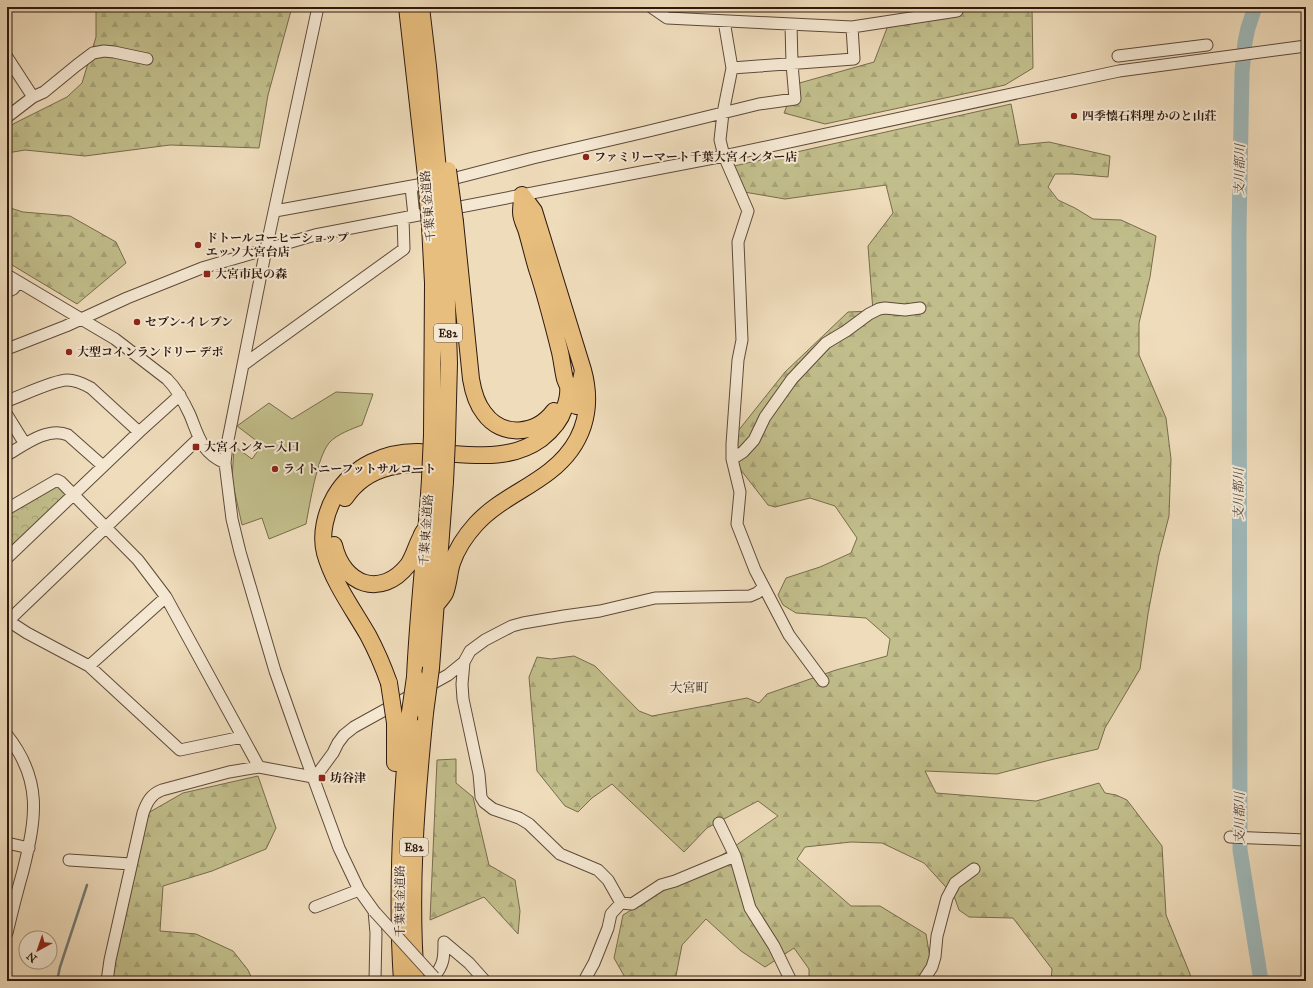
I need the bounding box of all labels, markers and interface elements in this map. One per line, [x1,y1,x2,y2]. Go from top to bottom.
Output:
place label: 四季懐石料理 かのと山荘 [1082,109,1217,123]
marker: 四季懐石料理 かのと山荘 [1069,111,1079,121]
water label: 支川都川 [1232,142,1248,196]
place label: ファミリーマート千葉大宮インター店 [594,150,797,164]
marker: ファミリーマート千葉大宮インター店 [581,152,591,162]
street label: 千葉東金道路 [418,170,438,242]
place label: ドトールコーヒーショップ エッソ大宮台店 [206,231,349,259]
marker: ドトールコーヒーショップ エッソ大宮台店 [193,240,203,250]
place label: 大宮市民の森 [215,267,288,281]
marker: 大宮市民の森 [202,269,212,279]
place label: セブン-イレブン [145,315,233,329]
marker: セブン-イレブン [132,317,142,327]
road number: E82 [434,324,462,342]
place label: 大型コインランドリー デポ [77,345,223,359]
marker: 大型コインランドリー デポ [64,347,74,357]
place label: 大宮インター入口 [204,440,300,454]
marker: 大宮インター入口 [191,442,201,452]
place label: ライトニーフットサルコート [283,462,436,476]
marker: ライトニーフットサルコート [270,464,280,474]
water label: 支川都川 [1231,466,1247,520]
street label: 千葉東金道路 [417,494,435,566]
district label: 大宮町 [669,680,709,696]
place label: 坊谷津 [330,771,366,785]
marker: 坊谷津 [317,773,327,783]
water label: 支川都川 [1232,790,1248,844]
road number: E82 [400,838,428,856]
street label: 千葉東金道路 [393,865,407,937]
north arrow [18,930,58,970]
text: N [24,949,40,965]

